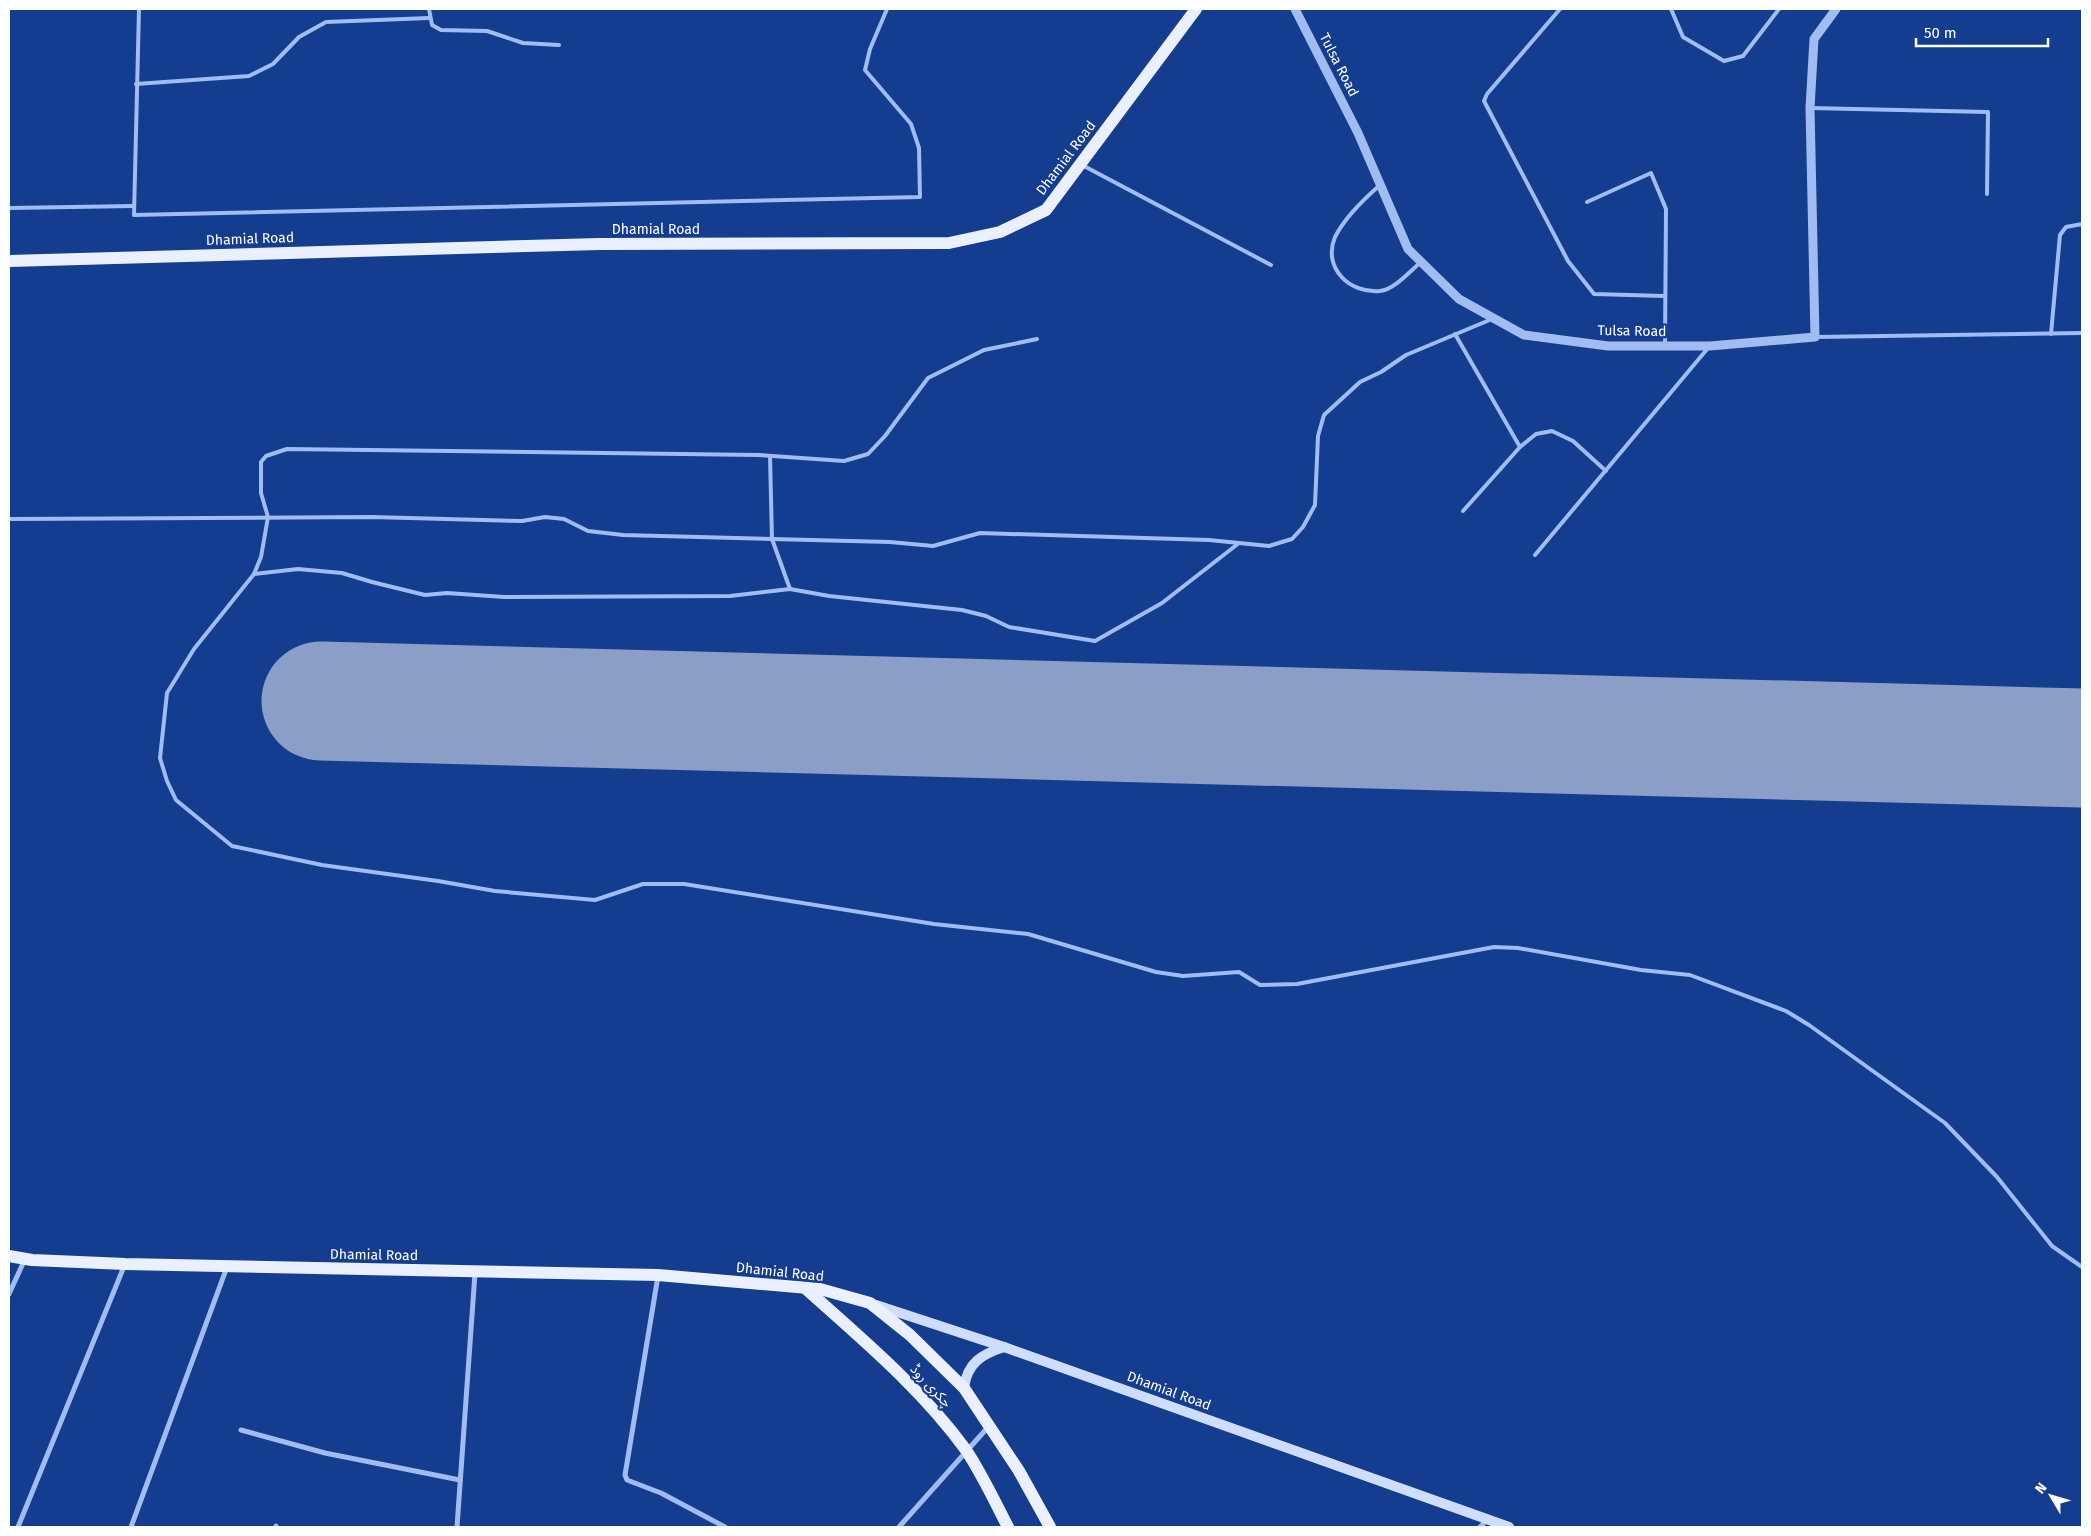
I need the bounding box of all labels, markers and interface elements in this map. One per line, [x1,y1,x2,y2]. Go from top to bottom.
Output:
scale bar [1916,15,2048,47]
text: 50 m [1924,24,1957,42]
street label: Tulsa Road [1316,30,1362,100]
street label: Dhamial Road [1033,118,1099,198]
street label: Dhamial Road [612,221,700,238]
street label: Dhamial Road [206,229,294,249]
street label: Tulsa Road [1597,322,1667,340]
street label: Dhamial Road [330,1246,418,1264]
street label: Dhamial Road [735,1259,825,1285]
street label: چکری روڈ [906,1361,955,1412]
street label: Dhamial Road [1125,1368,1213,1414]
north arrow [2026,1471,2076,1521]
text: N [2032,1479,2051,1497]

